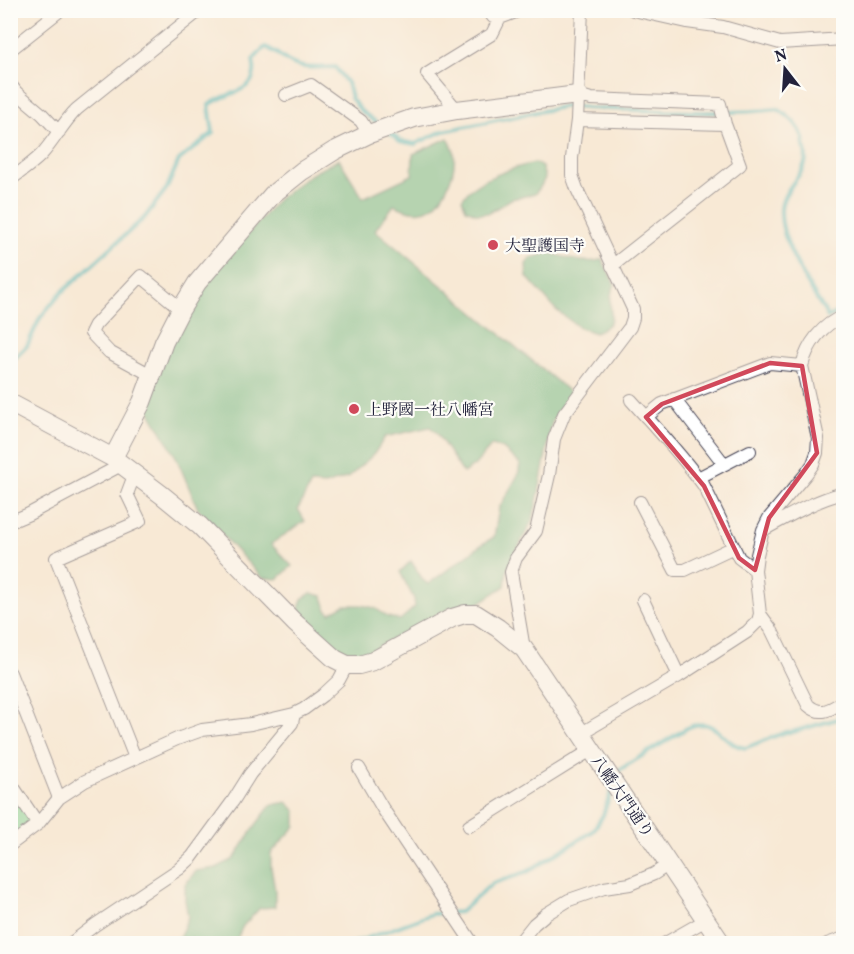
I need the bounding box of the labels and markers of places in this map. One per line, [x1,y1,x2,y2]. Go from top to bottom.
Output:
place label: 大聖護国寺 [505,236,585,258]
marker: 大聖護国寺 [486,238,500,252]
place label: 上野國一社八幡宮 [366,400,494,422]
marker: 上野國一社八幡宮 [347,402,361,416]

